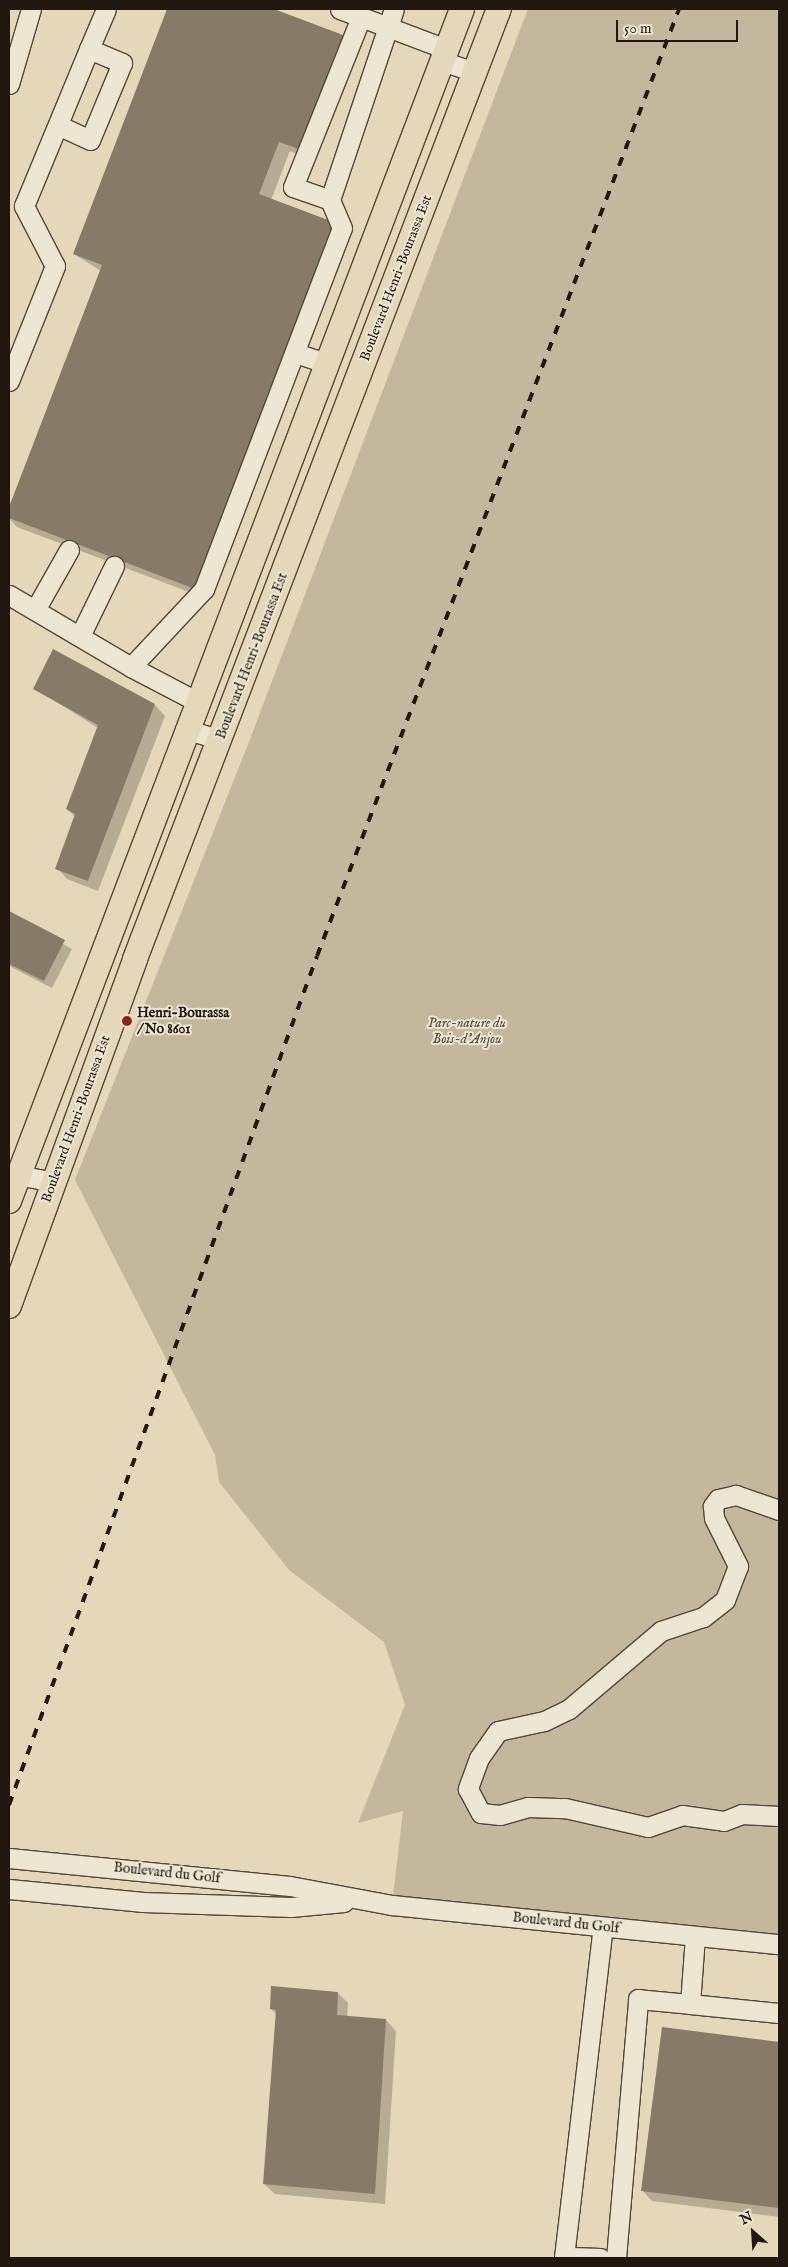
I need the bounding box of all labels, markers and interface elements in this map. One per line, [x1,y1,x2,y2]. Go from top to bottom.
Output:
scale bar [618,10,740,42]
text: 50 m [624,19,652,38]
street label: Boulevard Henri-Bourassa Est [356,192,436,364]
street label: Boulevard Henri-Bourassa Est [212,570,292,742]
place label: Henri-Bourassa / No 8601 [137,1005,229,1038]
marker: Henri-Bourassa / No 8601 [121,1015,133,1027]
park label: Parc-nature du Bois-d'Anjou [428,1015,506,1048]
street label: Boulevard Henri-Bourassa Est [38,1033,114,1205]
street label: Boulevard du Golf [113,1859,221,1887]
street label: Boulevard du Golf [512,1909,620,1937]
north arrow [728,2207,778,2257]
text: N [737,2208,756,2229]

